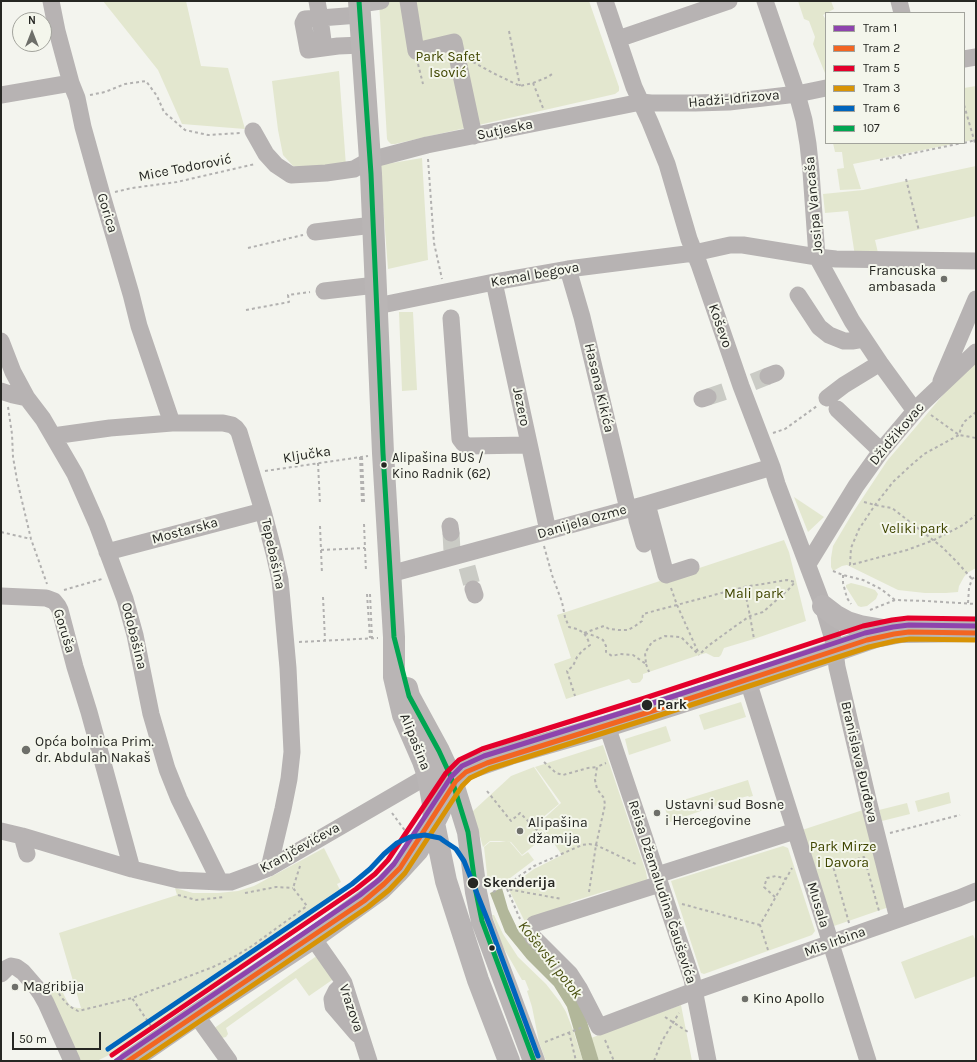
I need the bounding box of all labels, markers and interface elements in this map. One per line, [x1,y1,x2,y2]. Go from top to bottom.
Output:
north arrow [12,12,52,52]
legend [825,12,965,144]
text: N [28,14,36,27]
text: Tram 1 [863,21,897,35]
text: Tram 2 [863,41,900,55]
park label: Park Safet Isović [415,49,481,82]
text: Tram 5 [863,61,900,75]
text: Tram 3 [863,81,900,95]
street label: Hadži-Idrizova [688,87,780,111]
text: Tram 6 [863,101,900,115]
street label: Sutjeska [476,116,534,144]
text: 107 [863,121,880,135]
street label: Mice Todorović [137,151,233,185]
street label: Josipa Vancaša [801,156,827,254]
street label: Gorica [93,191,121,235]
street label: Kemal begova [489,259,581,291]
place label: Francuska ambasada [868,263,936,296]
marker: Francuska ambasada [939,274,949,284]
street label: Koševo [705,302,735,350]
street label: Hasana Kikića [581,342,617,434]
street label: Jezero [509,386,533,428]
street label: Džidžikovac [866,399,928,469]
street label: Ključka [282,443,332,467]
place label: Alipašina BUS / Kino Radnik (62) [392,450,491,481]
marker: Alipašina BUS / Kino Radnik (62) [379,460,389,470]
street label: Danijela Ozme [535,501,629,543]
street label: Mostarska [150,514,220,548]
street label: Tepebašina [257,517,289,591]
park label: Veliki park [882,521,948,537]
park label: Mali park [724,586,784,602]
street label: Odobašina [118,601,150,671]
street label: Goruša [49,607,79,655]
place label: Park [657,697,687,713]
marker: Park [640,698,654,712]
street label: Branislava Đurđeva [837,700,881,824]
street label: Alipašina [396,711,434,773]
place label: Opća bolnica Prim. dr. Abdulah Nakaš [35,734,154,766]
marker: Opća bolnica Prim. dr. Abdulah Nakaš [20,744,32,756]
place label: Ustavni sud Bosne i Hercegovine [665,797,784,830]
street label: Reisa Džemaludina Čauševića [624,798,700,986]
marker: Ustavni sud Bosne i Hercegovine [652,808,662,818]
place label: Alipašina džamija [528,815,588,848]
street label: Kranjčevićeva [257,819,343,877]
marker: Alipašina džamija [515,826,525,836]
park label: Park Mirze i Davora [810,839,876,872]
place label: Skenderija [483,875,555,891]
marker: Skenderija [466,876,480,890]
street label: Musala [803,880,833,930]
water label: Koševski potok [514,917,586,1003]
street label: Mis Irbina [802,923,868,961]
unlabelled marker [487,943,497,953]
place label: Magribija [23,979,84,995]
marker: Magribija [10,982,20,992]
street label: Vrazova [335,982,367,1034]
place label: Kino Apollo [753,991,824,1007]
marker: Kino Apollo [740,994,750,1004]
scale bar [14,1024,103,1050]
text: 50 m [19,1032,47,1046]

